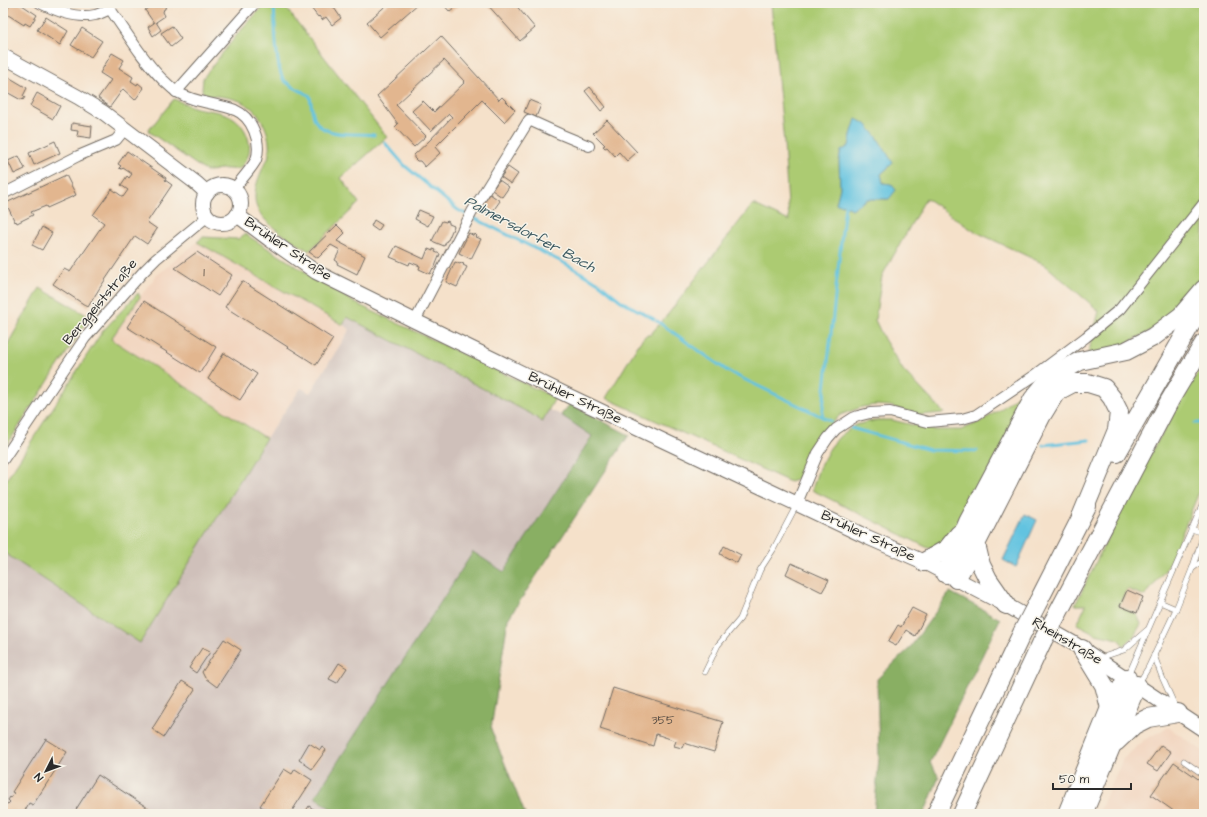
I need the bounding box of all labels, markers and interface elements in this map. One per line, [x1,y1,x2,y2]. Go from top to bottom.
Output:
water label: Palmersdorfer Bach [461,190,600,278]
street label: Brühler Straße [240,212,336,286]
street label: Berggeiststraße [58,254,142,349]
house number: 1 [203,264,205,281]
street label: Brühler Straße [525,367,626,429]
street label: Brühler Straße [818,505,919,567]
street label: Rheinstraße [1028,612,1106,670]
house number: 355 [651,712,675,729]
north arrow [26,751,66,791]
scale bar [1053,765,1131,791]
text: N [31,770,47,785]
text: 50 m [1059,771,1090,788]

